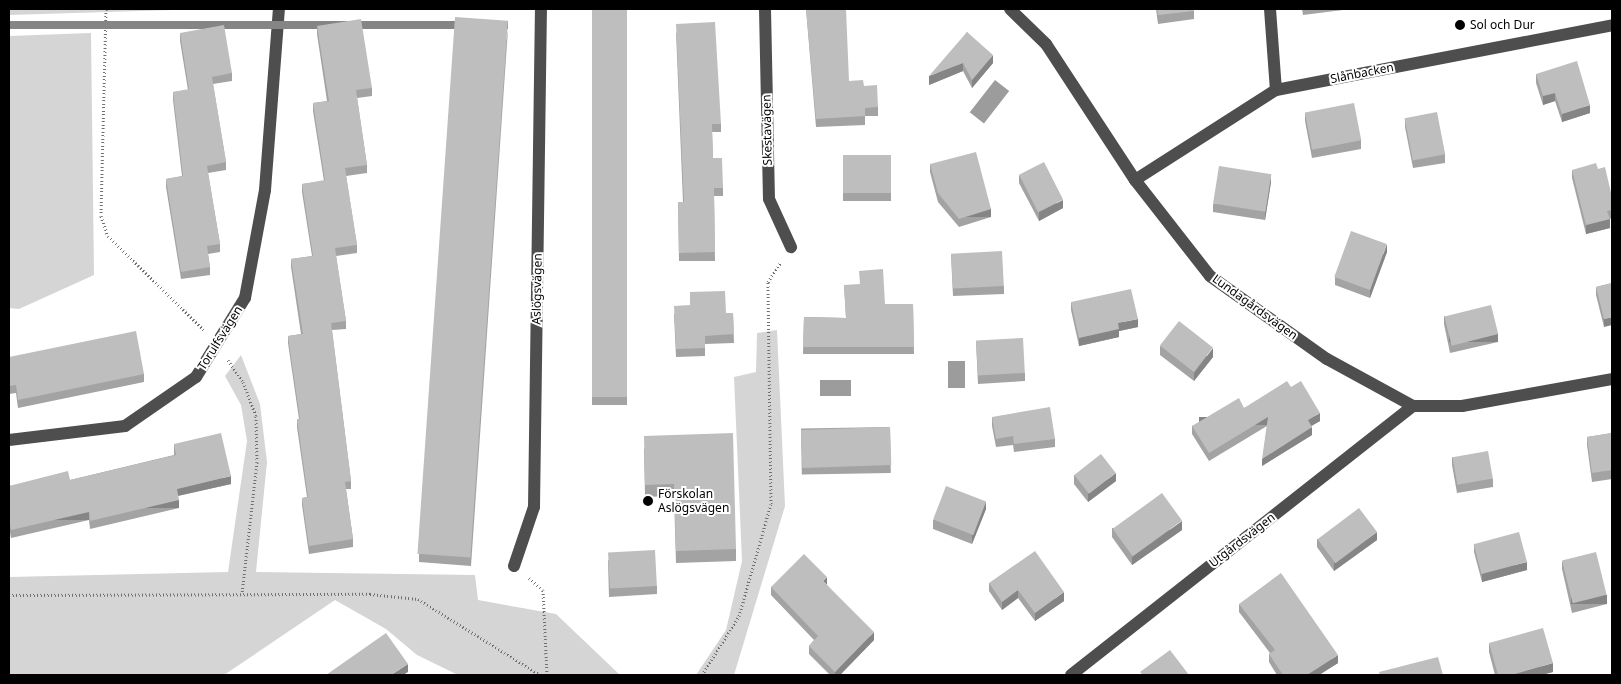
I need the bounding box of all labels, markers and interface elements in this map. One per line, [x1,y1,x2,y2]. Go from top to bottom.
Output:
place label: Sol och Dur [1470,18,1535,32]
marker: Sol och Dur [1454,19,1466,31]
street label: Slånbacken [1329,60,1395,86]
street label: Skestavägen [759,94,775,166]
street label: Aslögsvägen [529,253,545,325]
street label: Lundagårdsvägen [1210,271,1300,343]
street label: Torulfsvägen [195,303,245,373]
place label: Förskolan Aslögsvägen [658,487,729,515]
marker: Förskolan Aslögsvägen [642,495,654,507]
street label: Utgårdsvägen [1206,510,1278,570]

